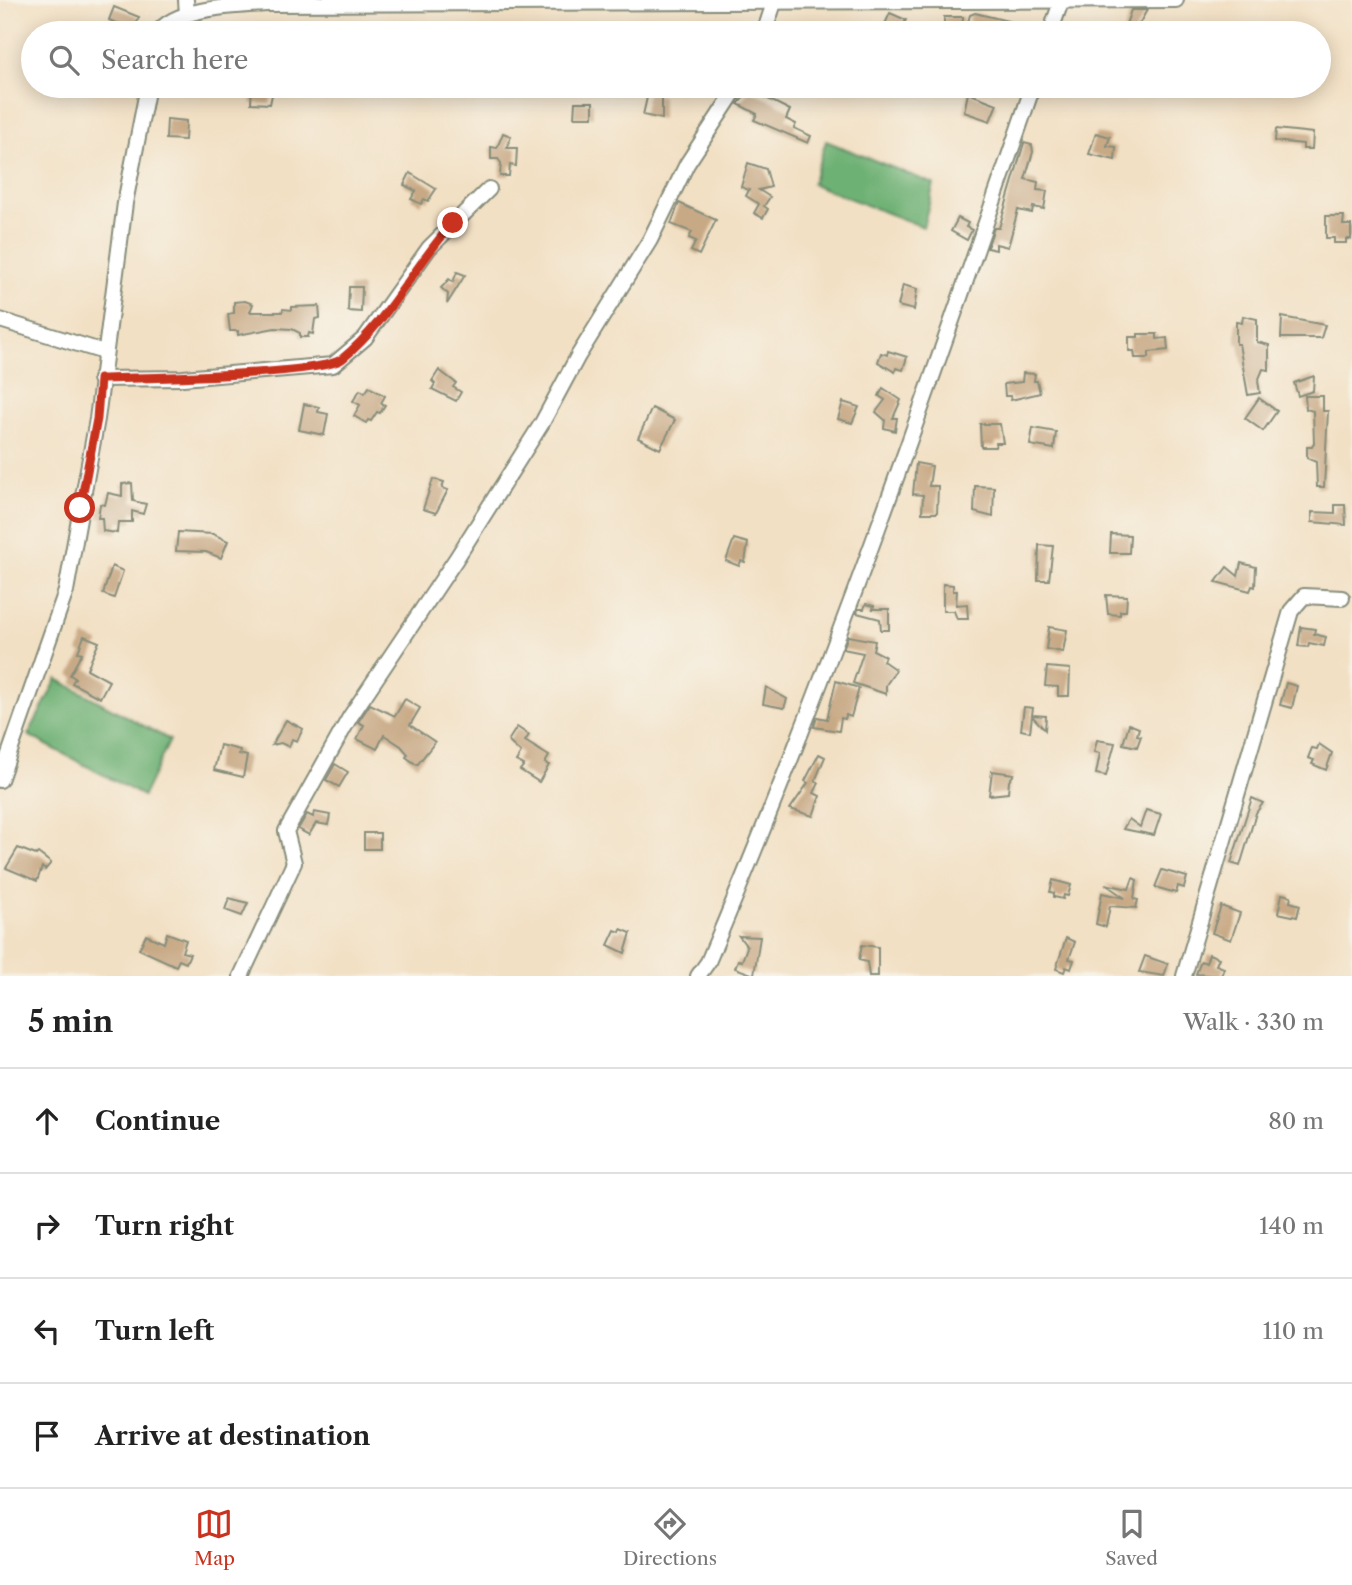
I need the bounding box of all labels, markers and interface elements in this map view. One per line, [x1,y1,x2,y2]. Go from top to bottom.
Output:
search box [21,21,1331,98]
icon: search [45,41,83,79]
text: Search here [101,44,248,76]
route end [437,207,468,238]
route start [64,492,95,523]
text: 5 min [28,1003,113,1040]
text: Walk · 330 m [1183,1008,1324,1036]
icon: ahead [28,1102,66,1140]
text: Continue [95,1105,220,1137]
text: 80 m [1268,1107,1324,1135]
icon: right [28,1207,66,1245]
text: Turn right [95,1210,234,1242]
text: 140 m [1259,1212,1324,1240]
icon: left [28,1312,66,1350]
text: Turn left [95,1315,214,1347]
text: 110 m [1263,1317,1324,1345]
icon: arrive [28,1417,66,1455]
text: Arrive at destination [95,1420,370,1452]
tab: Map [194,1505,235,1570]
tab: Directions [623,1505,717,1570]
tab: Saved [1105,1505,1158,1570]

